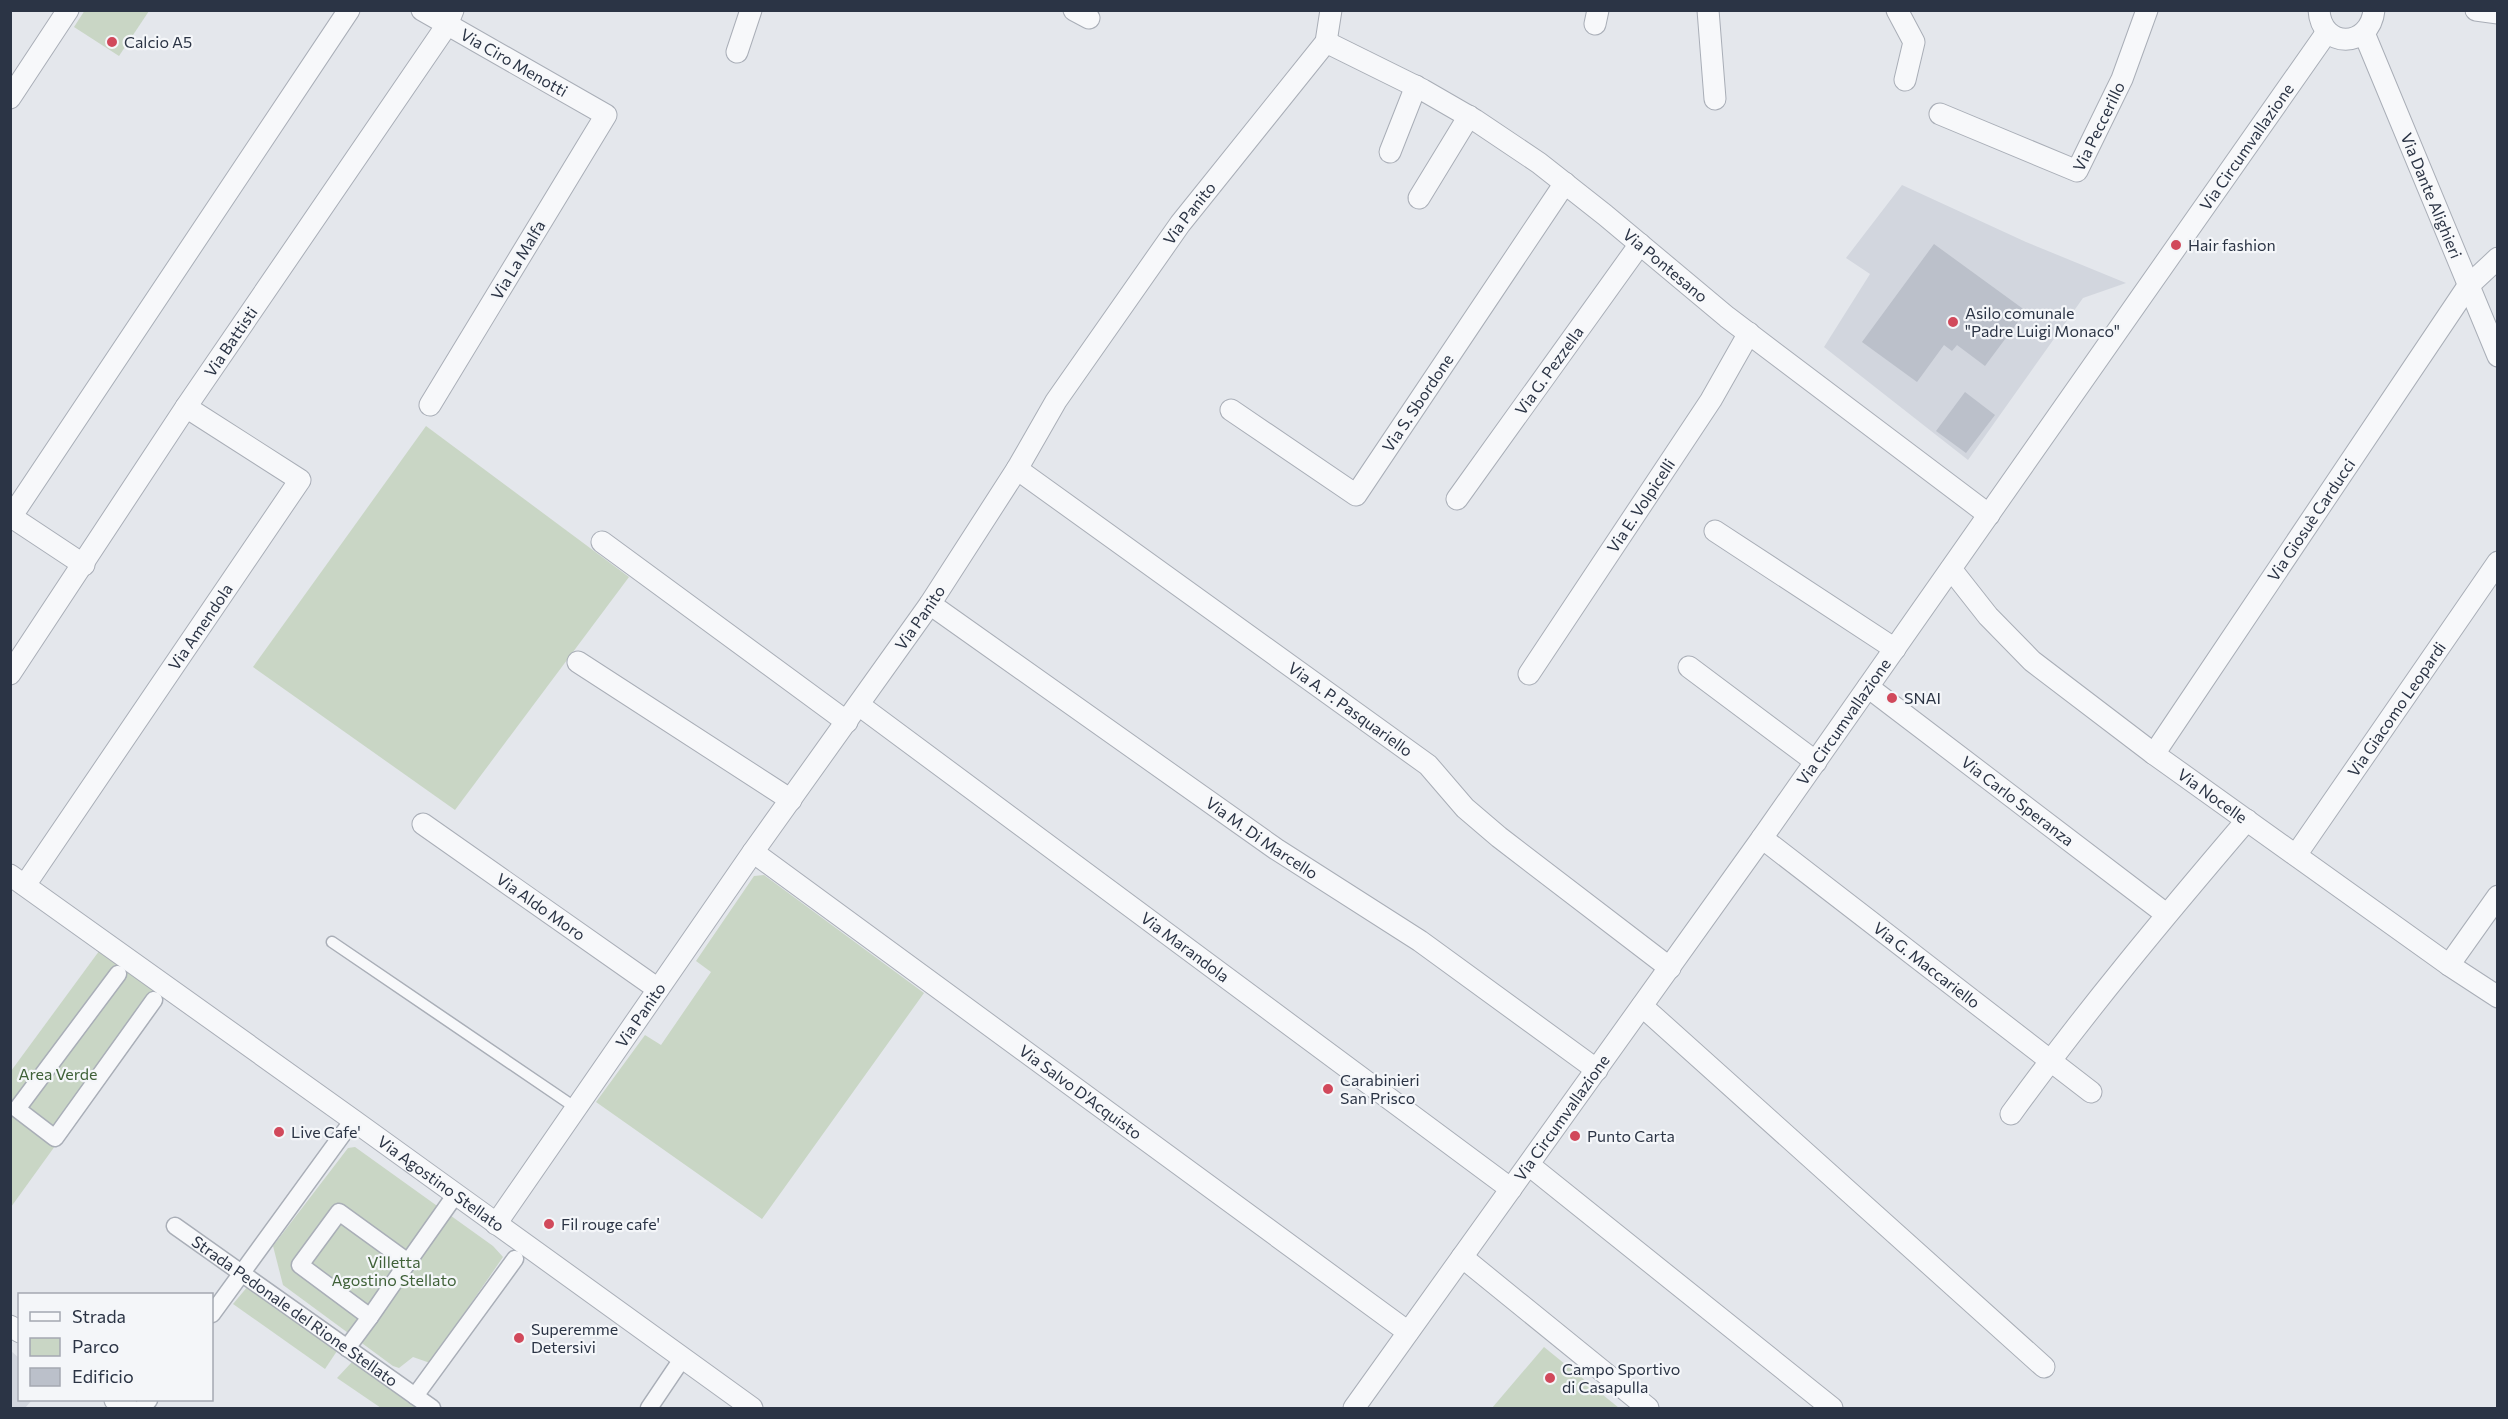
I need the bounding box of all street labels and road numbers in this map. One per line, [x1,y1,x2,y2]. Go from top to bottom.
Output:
street label: Via Ciro Menotti [457,24,571,100]
street label: Via Peccerillo [2068,78,2128,174]
street label: Via Circumvallazione [2195,79,2297,214]
street label: Via Dante Alighieri [2397,130,2466,261]
street label: Via Panito [1159,178,1219,248]
street label: Via La Malfa [486,217,549,303]
street label: Via Pontesano [1620,224,1712,306]
street label: Via Battisti [200,303,261,380]
street label: Via G. Pezzella [1511,322,1587,418]
street label: Via S. Sbordone [1378,350,1457,455]
street label: Via E. Volpicelli [1602,455,1678,556]
street label: Via Giosuè Carducci [2263,455,2358,584]
street label: Via Amendola [164,580,236,673]
street label: Via Panito [891,582,949,653]
street label: Via Giacomo Leopardi [2343,638,2449,780]
street label: Via Circumvallazione [1792,654,1894,789]
street label: Via A. P. Pasquariello [1285,658,1417,760]
street label: Via Carlo Speranza [1958,752,2078,849]
street label: Via Nocelle [2174,764,2251,827]
street label: Via M. Di Marcello [1202,792,1322,882]
street label: Via Aldo Moro [493,869,589,944]
street label: Via Marandola [1137,908,1233,986]
street label: Via G. Maccariello [1870,918,1984,1012]
street label: Via Panito [611,979,669,1051]
street label: Via Salvo D'Acquisto [1016,1040,1146,1143]
street label: Via Circumvallazione [1510,1051,1613,1184]
street label: Via Agostino Stellato [374,1131,508,1235]
street label: Strada Pedonale del Rione Stellato [189,1231,402,1390]

